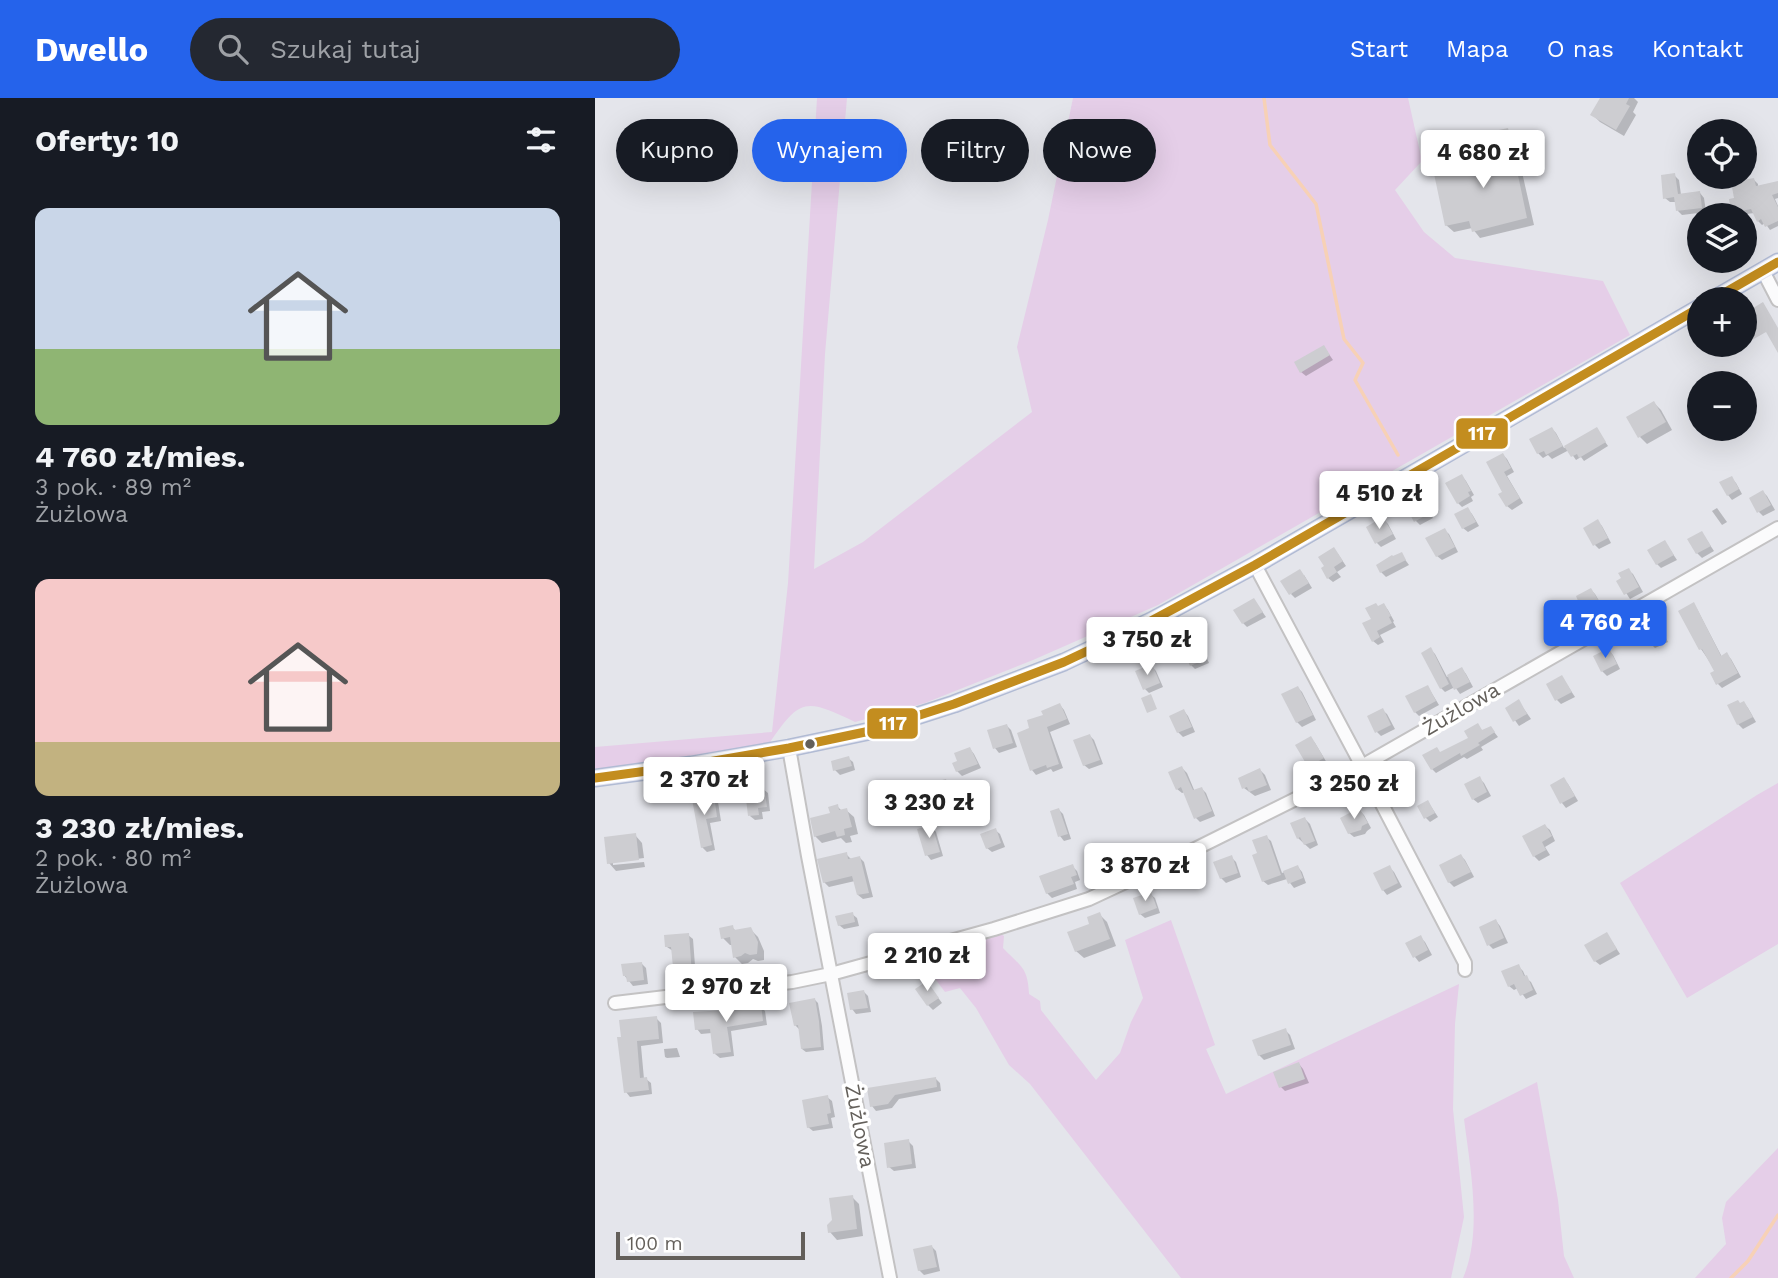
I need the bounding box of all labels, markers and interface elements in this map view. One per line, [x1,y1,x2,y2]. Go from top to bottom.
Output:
search box [190,18,680,81]
text: Dwello [35,30,148,69]
icon: search [214,30,252,68]
text: Szukaj tutaj [270,34,421,64]
text: Start [1350,35,1408,63]
text: Mapa [1446,35,1509,63]
text: O nas [1547,35,1614,63]
text: Kontakt [1652,35,1743,63]
chip: Kupno [616,119,738,182]
chip: Wynajem [752,119,907,182]
chip: Filtry [921,119,1029,182]
chip: Nowe [1043,119,1156,182]
map controls [1687,119,1757,441]
button: locate [1687,119,1757,189]
icon: filters [522,121,560,159]
text: Oferty: 10 [35,123,179,158]
pin: 4 680 zł [1411,130,1555,190]
text: 4 680 zł [1437,139,1529,166]
button: layers [1687,203,1757,273]
icon: home [235,253,361,379]
button: + [1687,287,1757,357]
button: − [1687,371,1757,441]
line badge: 117 [1455,417,1509,450]
text: 117 [1468,422,1496,445]
text: 4 760 zł/mies. [35,439,245,474]
pin: 4 510 zł [1307,472,1451,531]
text: 3 pok. · 89 m² [35,474,191,501]
text: 4 510 zł [1335,480,1423,507]
text: Żużlowa [35,501,128,528]
pin: 4 760 zł [1533,601,1677,660]
text: 4 760 zł [1560,609,1650,636]
pin: 3 750 zł [1075,618,1219,677]
icon: home [235,624,361,750]
text: 3 750 zł [1102,626,1192,653]
street label: Żużlowa [1418,676,1504,741]
line badge: 117 [866,707,919,740]
text: 117 [879,712,907,735]
unlabelled marker [803,737,817,751]
pin: 2 370 zł [632,758,776,817]
pin: 3 250 zł [1282,762,1426,821]
text: 2 370 zł [659,766,749,793]
text: 3 250 zł [1309,770,1399,797]
pin: 3 230 zł [857,780,1001,840]
text: 3 230 zł [884,789,974,816]
text: 3 230 zł/mies. [35,810,244,845]
pin: 3 870 zł [1073,844,1217,903]
text: 2 pok. · 80 m² [35,845,191,872]
text: 3 870 zł [1100,852,1190,879]
text: Żużlowa [35,872,128,899]
pin: 2 210 zł [855,934,999,993]
text: 2 210 zł [884,942,970,969]
pin: 2 970 zł [654,964,798,1024]
text: 2 970 zł [681,973,771,1000]
street label: Żużlowa [840,1082,881,1170]
scale bar [616,1229,805,1261]
text: 100 m [627,1232,683,1255]

